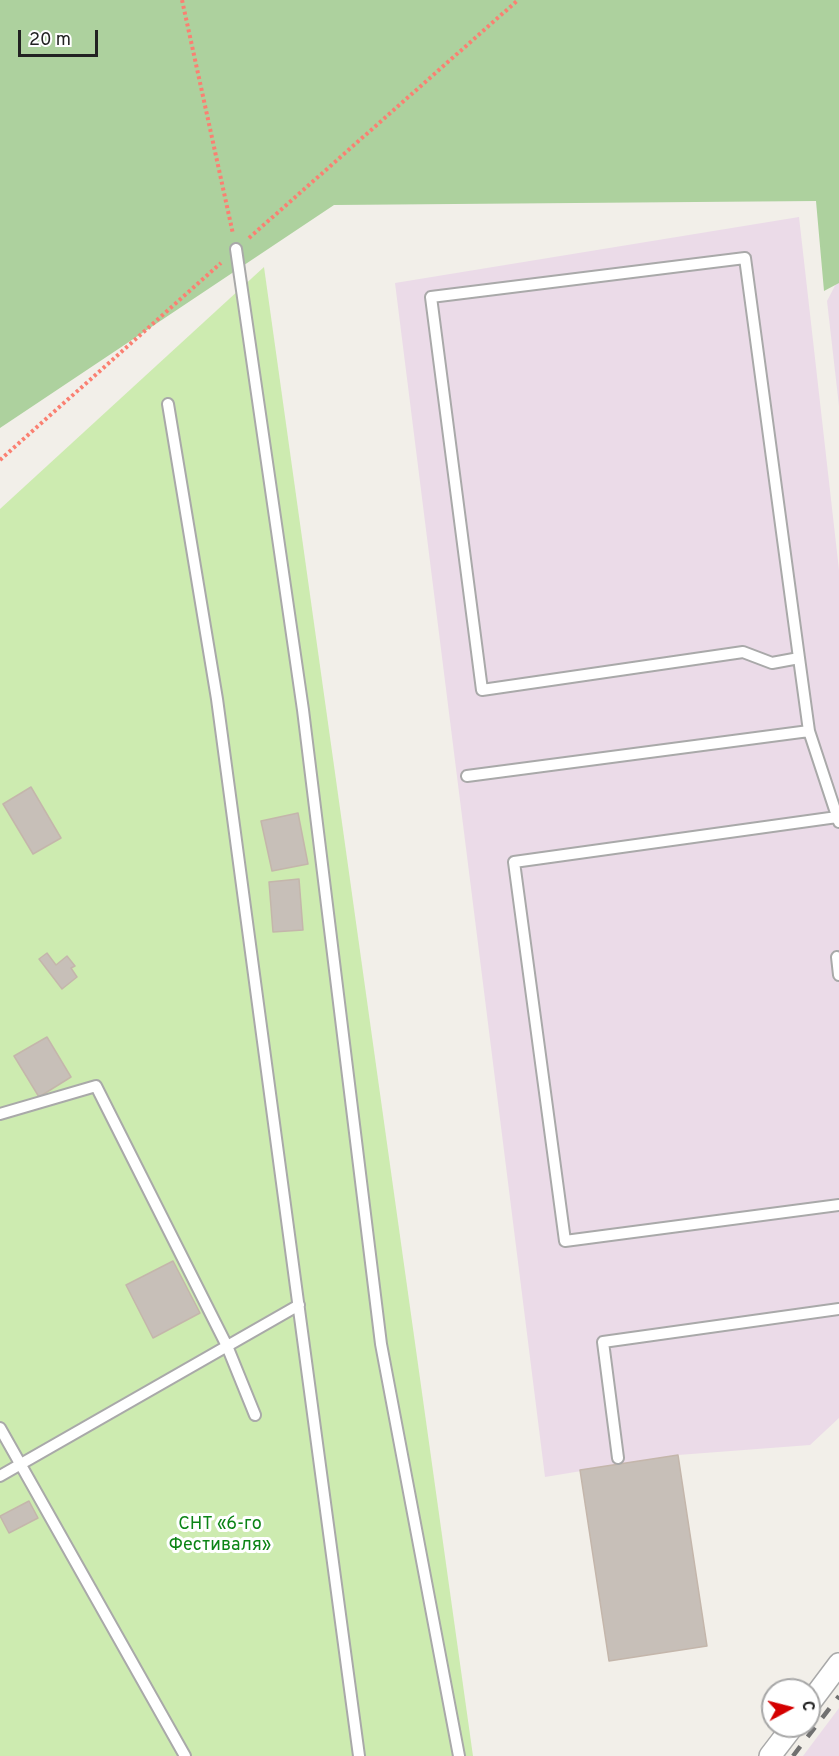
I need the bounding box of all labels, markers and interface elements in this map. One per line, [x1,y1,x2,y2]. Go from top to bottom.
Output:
scale bar [21,18,100,56]
text: 20 m [29,29,71,52]
park label: СНТ «6-го Фестиваля» [169,1514,271,1556]
north arrow [761,1678,821,1738]
text: С [796,1700,817,1712]

